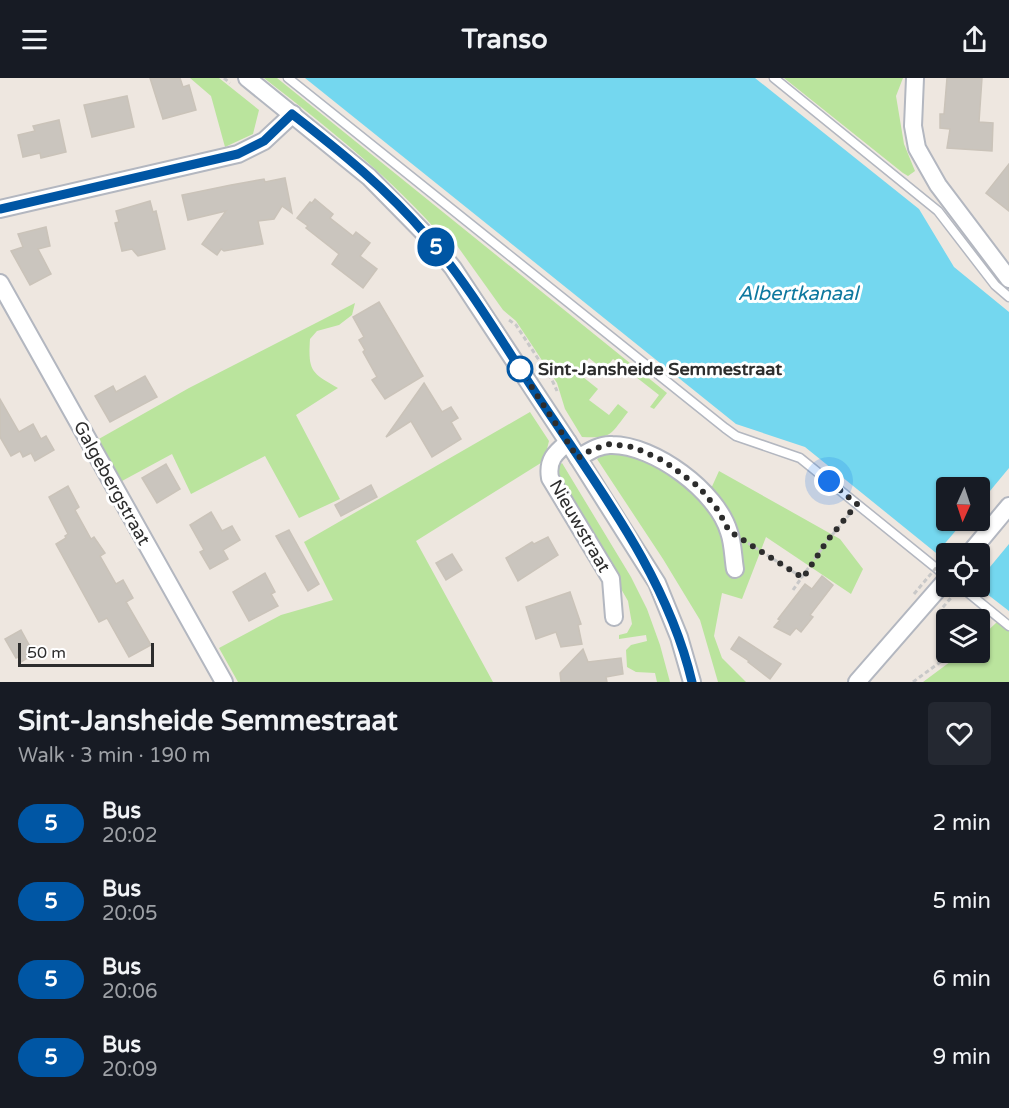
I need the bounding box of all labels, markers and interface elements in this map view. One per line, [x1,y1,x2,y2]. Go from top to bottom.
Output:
icon: menu [18,23,51,56]
text: Transo [461,23,548,56]
icon: share [958,23,991,56]
line badge: 5 [416,228,456,266]
text: 5 [429,235,443,260]
water label: Albertkanaal [738,282,860,306]
marker: Sint-Jansheide Semmestraat [507,356,533,382]
place label: Sint-Jansheide Semmestraat [538,358,782,380]
street label: Galgebergstraat [69,417,155,549]
your location [814,466,844,496]
street label: Nieuwstraat [545,476,615,576]
north arrow [936,477,990,531]
map controls [936,477,990,663]
button: locate [936,543,990,597]
button: layers [936,609,990,663]
scale bar [18,640,154,668]
text: 50 m [27,643,66,663]
button: heart [928,702,991,765]
text: Sint-Jansheide Semmestraat [18,704,398,738]
text: Walk · 3 min · 190 m [18,744,210,768]
text: Bus [102,798,141,824]
text: 2 min [932,810,991,836]
text: 5 [44,811,58,836]
text: 20:02 [102,824,157,848]
text: Bus [102,876,141,902]
text: 5 min [932,888,991,914]
text: 5 [44,889,58,914]
text: 20:05 [102,902,157,926]
text: Bus [102,954,141,980]
text: 6 min [932,966,991,992]
text: 5 [44,967,58,992]
text: 20:06 [102,980,157,1004]
text: Bus [102,1032,141,1058]
text: 9 min [932,1044,991,1070]
text: 5 [44,1045,58,1070]
text: 20:09 [102,1058,157,1082]

